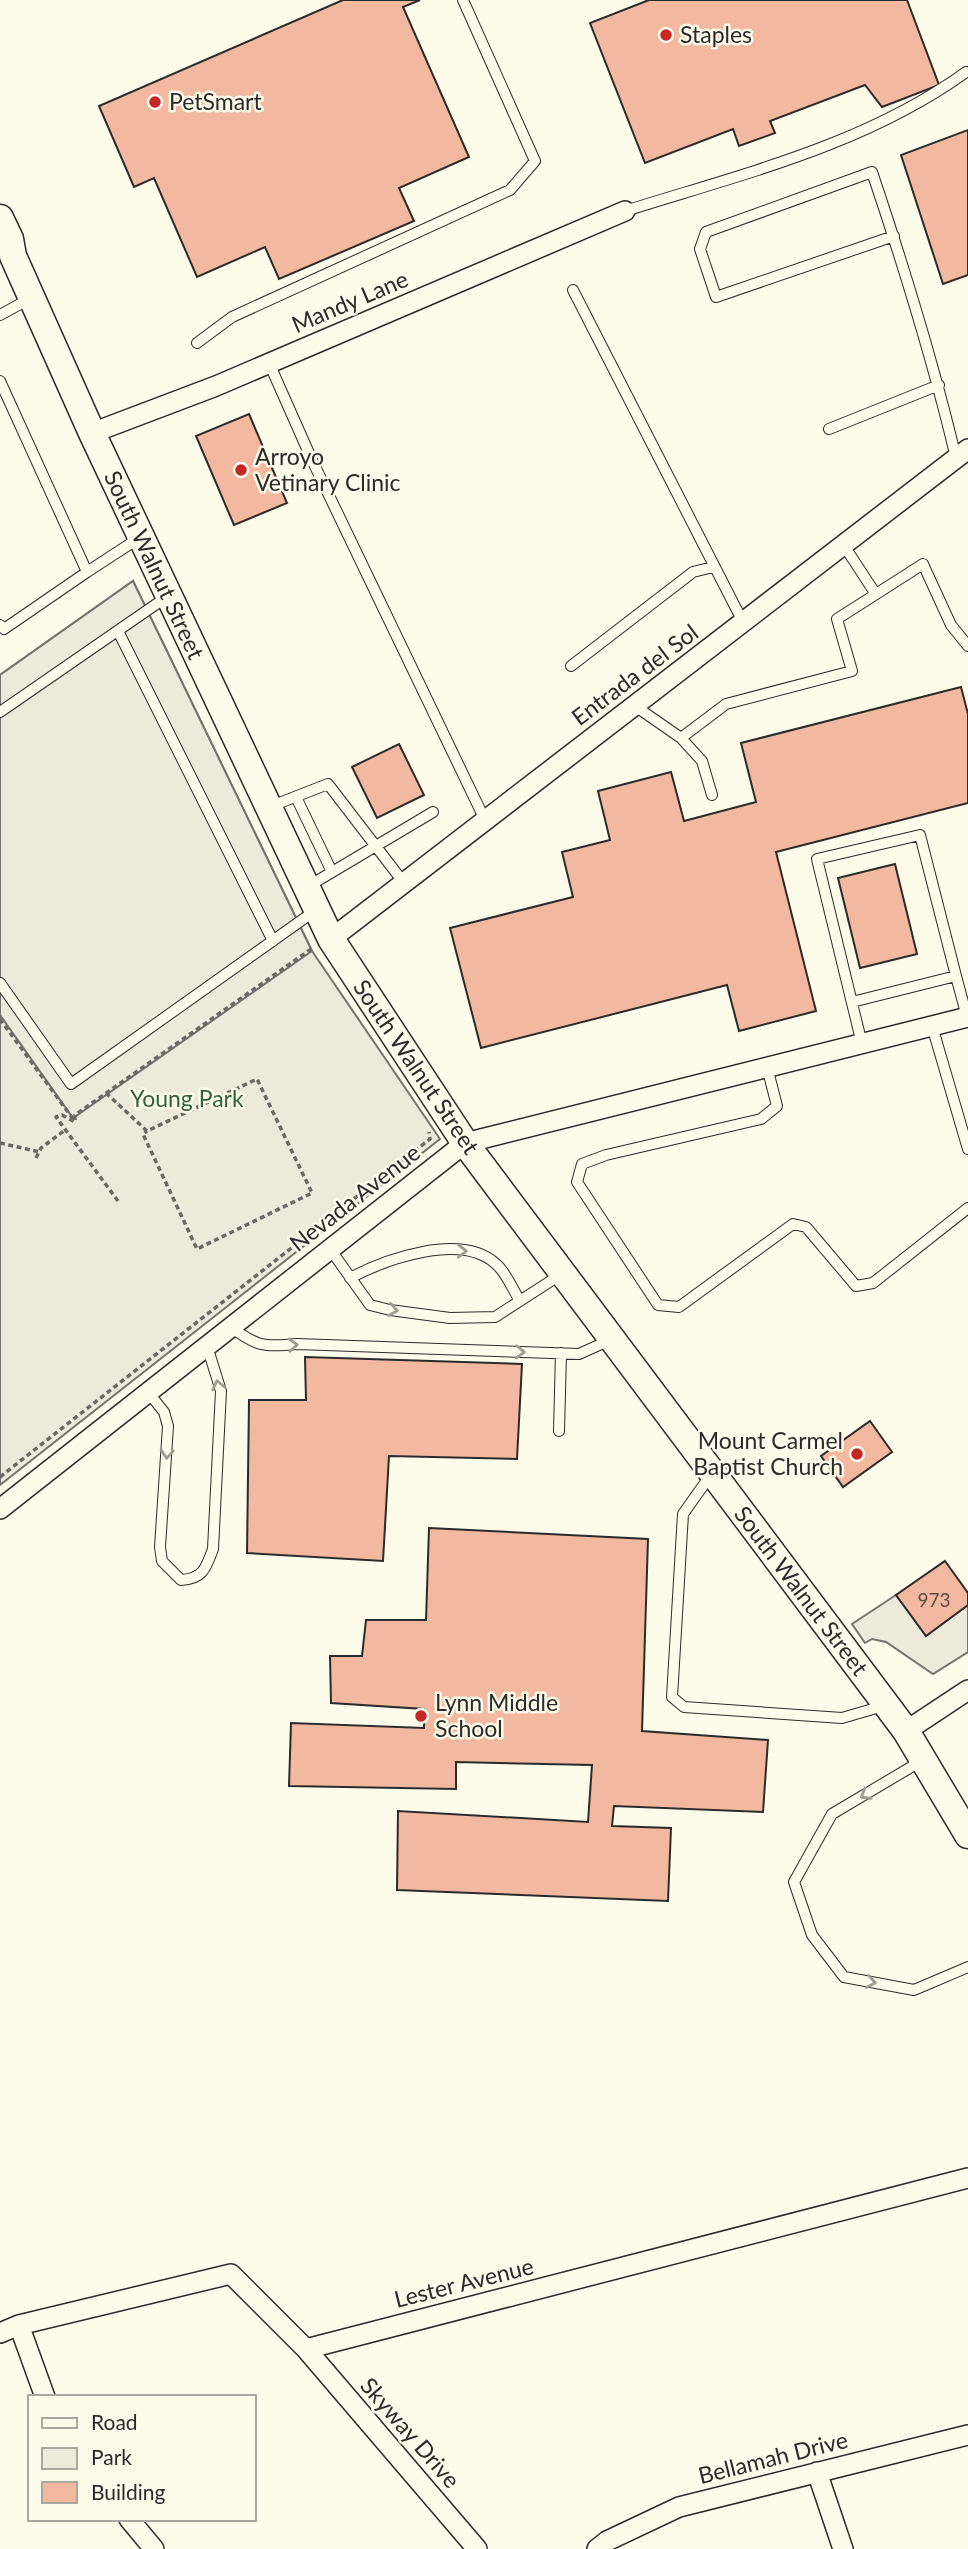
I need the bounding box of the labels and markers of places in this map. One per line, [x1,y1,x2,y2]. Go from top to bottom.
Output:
place label: Staples [680,20,752,48]
marker: Staples [658,27,674,43]
place label: PetSmart [169,87,262,115]
marker: PetSmart [147,94,163,110]
place label: Arroyo Vetinary Clinic [255,442,401,496]
marker: Arroyo Vetinary Clinic [233,462,249,478]
place label: Mount Carmel Baptist Church [693,1426,843,1480]
marker: Mount Carmel Baptist Church [849,1446,865,1462]
place label: Lynn Middle School [435,1688,558,1742]
marker: Lynn Middle School [413,1708,429,1724]

